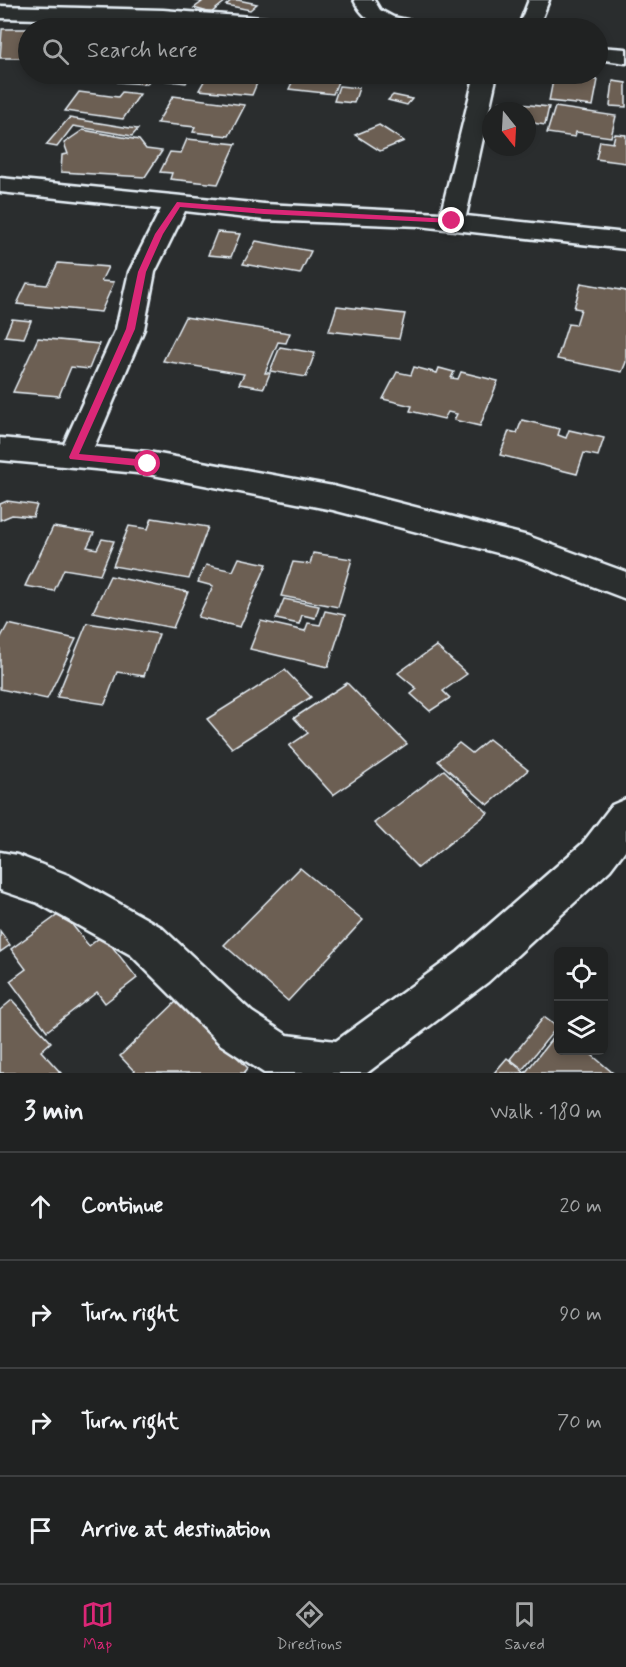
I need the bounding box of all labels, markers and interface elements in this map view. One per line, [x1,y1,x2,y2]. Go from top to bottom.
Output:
search box [18,18,608,84]
icon: search [39,35,72,68]
text: Search here [87,37,198,65]
north arrow [482,102,536,156]
route end [438,207,464,233]
route start [134,450,160,476]
map controls [554,947,608,1055]
button: locate [554,947,608,1001]
button: layers [554,1001,608,1055]
text: 3 min [24,1095,84,1129]
text: Walk · 180 m [490,1099,602,1126]
icon: ahead [24,1190,57,1223]
text: Continue [81,1192,163,1220]
text: 20 m [559,1193,602,1220]
icon: right [24,1298,57,1331]
text: Turn right [81,1300,179,1328]
text: 90 m [559,1301,602,1328]
icon: right [24,1406,57,1439]
text: Turn right [81,1408,179,1436]
text: 70 m [557,1409,602,1436]
icon: arrive [24,1514,57,1547]
text: Arrive at destination [81,1516,271,1544]
tab: Map [81,1598,114,1655]
tab: Directions [276,1598,342,1655]
tab: Saved [504,1598,545,1655]

